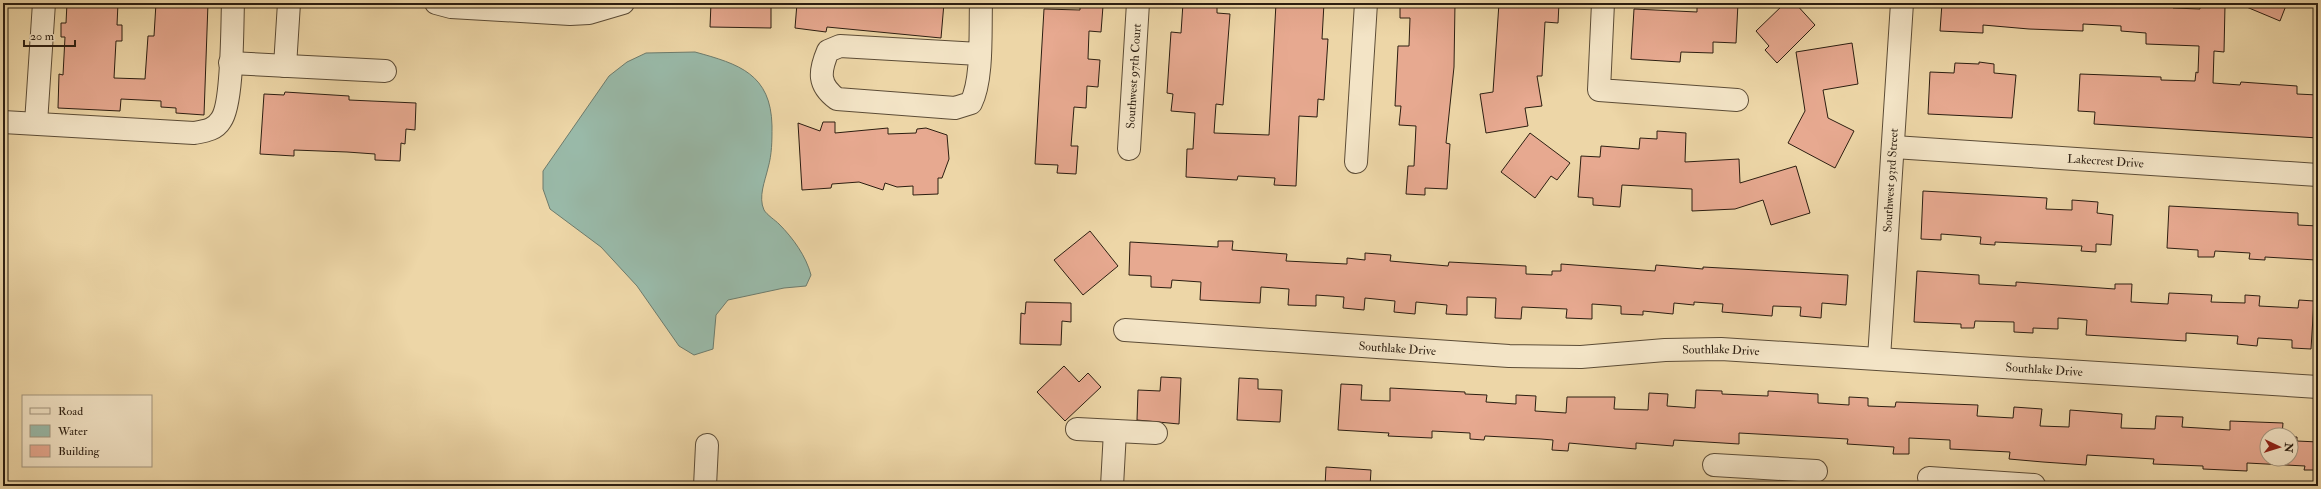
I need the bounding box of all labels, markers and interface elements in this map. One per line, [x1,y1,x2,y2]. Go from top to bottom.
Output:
scale bar [24,22,75,48]
street label: Southwest 97th Court [1123,23,1145,129]
text: 20 m [30,29,55,44]
street label: Southwest 93rd Street [1880,128,1902,233]
street label: Lakecrest Drive [2067,151,2144,171]
street label: Southlake Drive [1358,339,1437,359]
street label: Southlake Drive [1682,342,1760,359]
street label: Southlake Drive [2005,360,2083,380]
legend [22,395,152,467]
text: Road [58,404,83,419]
text: Water [57,424,88,439]
north arrow [2259,427,2299,467]
text: N [2282,441,2295,454]
text: Building [58,444,101,459]

